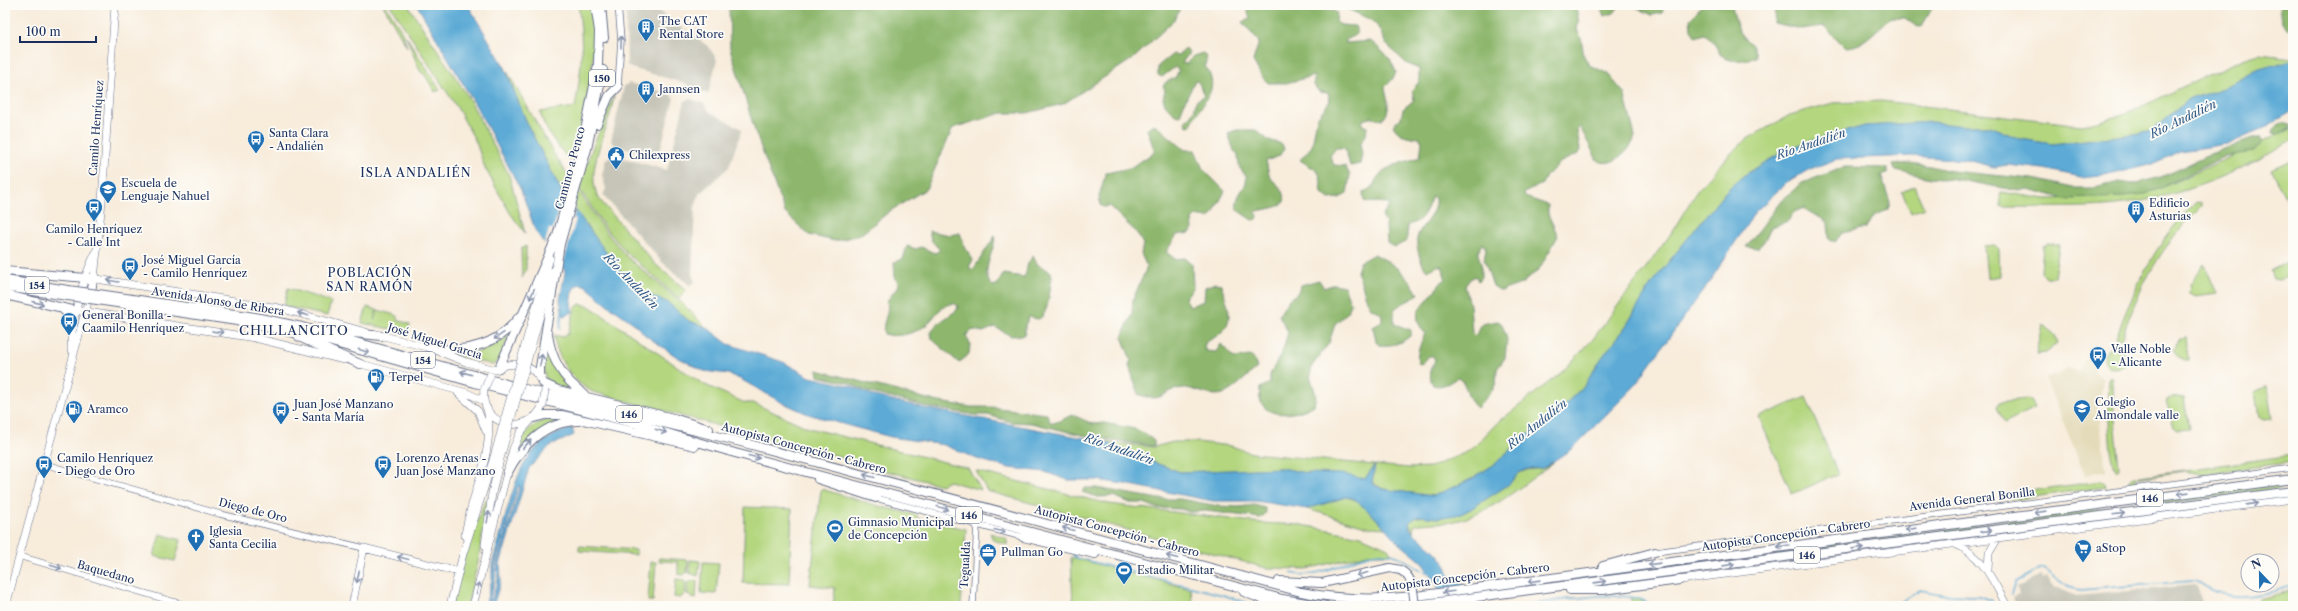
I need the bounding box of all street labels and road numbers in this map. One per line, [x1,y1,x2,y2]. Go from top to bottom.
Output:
road number: 150 [589,70,615,86]
street label: Camilo Henríquez [86,79,106,177]
street label: Camino a Penco [552,125,588,211]
road number: 154 [25,277,49,293]
street label: Avenida Alonso de Ribera [150,283,286,318]
street label: José Miguel García [384,319,484,362]
road number: 154 [411,352,435,368]
road number: 146 [616,406,642,422]
street label: Autopista Concepción - Cabrero [719,419,888,477]
street label: Avenida General Bonilla [1907,484,2036,514]
road number: 146 [2137,490,2163,506]
street label: Diego de Oro [217,495,289,525]
street label: Autopista Concepción - Cabrero [1032,502,1201,560]
road number: 146 [956,507,982,523]
street label: Autopista Concepción - Cabrero [1700,516,1871,554]
street label: Tegualda [957,541,973,589]
road number: 146 [1794,547,1820,563]
street label: Baquedano [76,557,137,587]
street label: Autopista Concepción - Cabrero [1379,560,1550,594]

